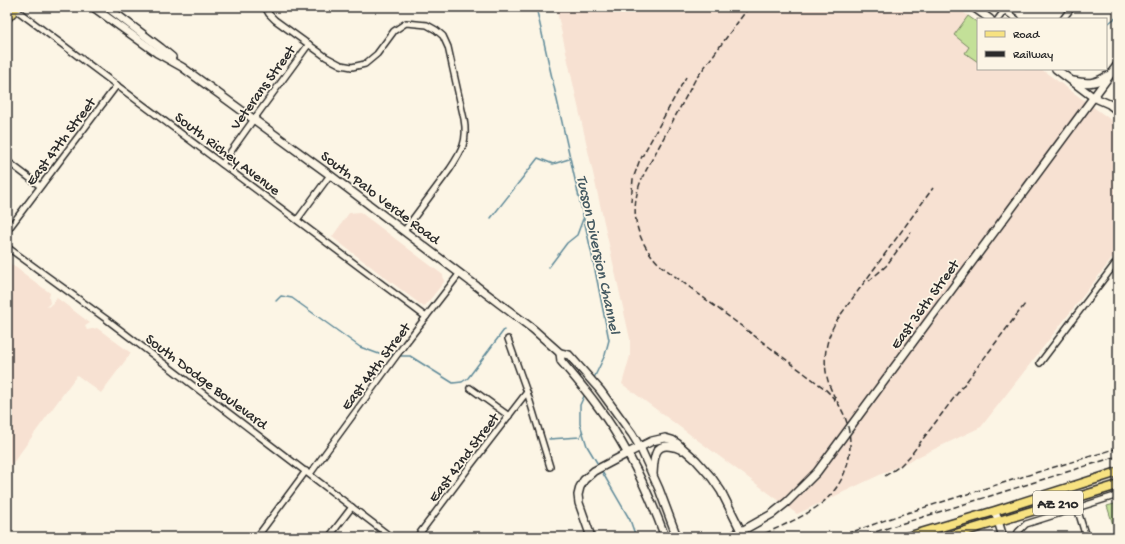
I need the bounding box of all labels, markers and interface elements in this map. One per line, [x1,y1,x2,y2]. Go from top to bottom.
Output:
legend [977,18,1107,70]
text: Road [1013,29,1040,43]
street label: Veterans Street [226,41,301,135]
text: Railway [1013,49,1053,63]
street label: East 47th Street [23,93,102,190]
street label: South Richey Avenue [170,109,283,200]
street label: South Palo Verde Road [316,148,444,250]
water label: Tucson Diversion Channel [570,174,623,337]
street label: East 36th Street [887,255,965,353]
street label: East 44th Street [338,318,416,414]
street label: South Dodge Boulevard [141,331,271,435]
street label: East 42nd Street [425,409,505,506]
road number: AZ 210 [1033,491,1083,515]

